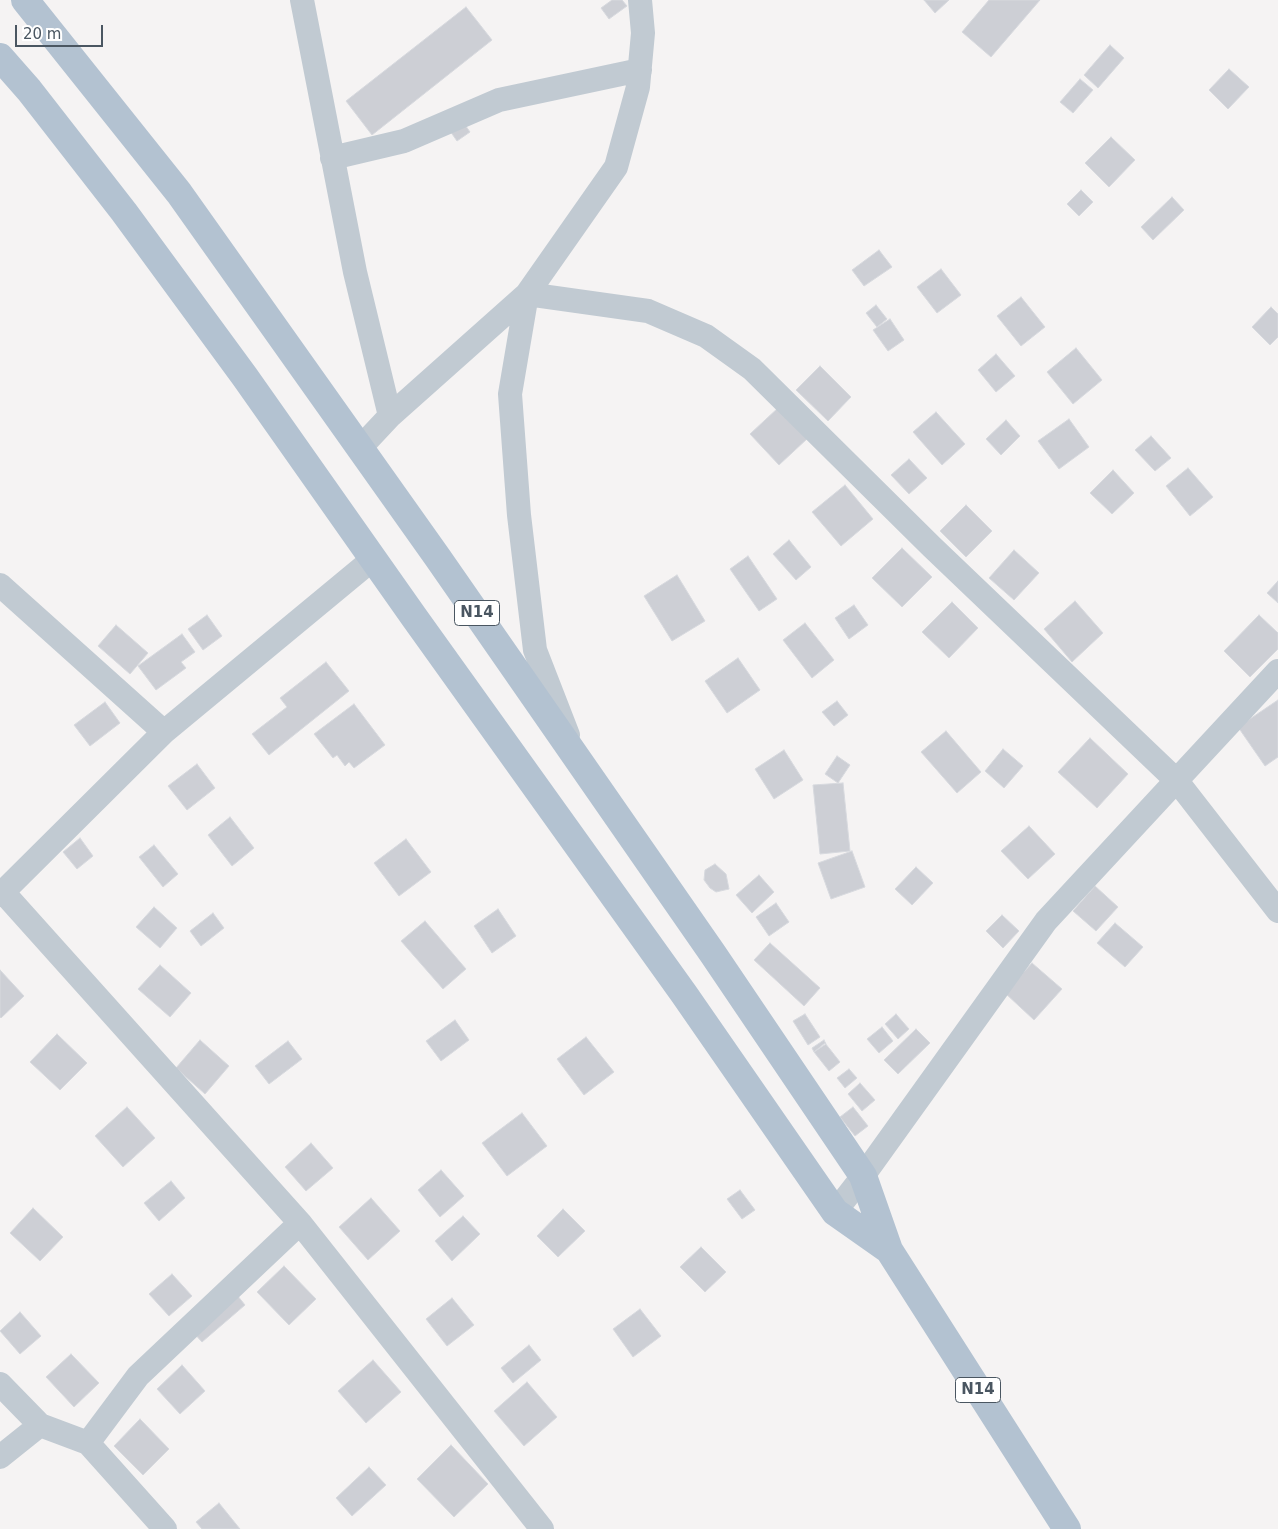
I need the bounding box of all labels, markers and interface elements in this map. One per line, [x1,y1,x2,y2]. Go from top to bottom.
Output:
scale bar [18,15,105,47]
text: 20 m [23,25,61,43]
road number: N14 [454,600,500,626]
road number: N14 [956,1378,1000,1402]

